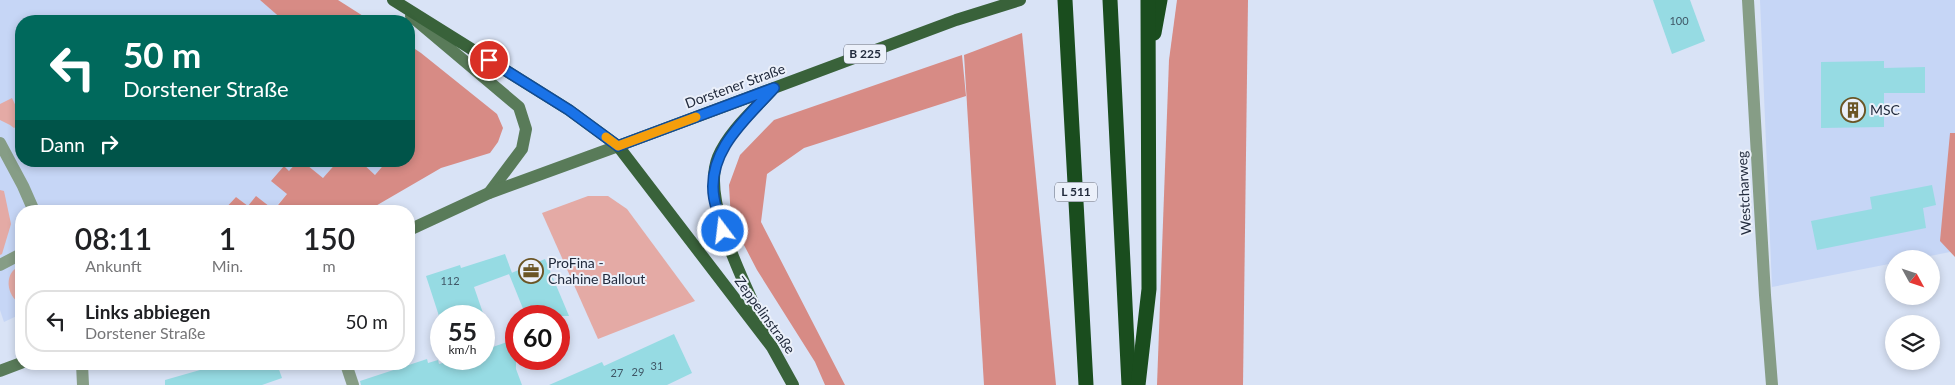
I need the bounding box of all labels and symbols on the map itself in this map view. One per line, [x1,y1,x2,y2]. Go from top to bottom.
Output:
house number: 100 [1669,14,1689,27]
pin [468,39,510,81]
road number: B 225 [844,44,886,64]
street label: Dorstener Straße [682,60,787,112]
building icon: MSC [1840,97,1866,123]
place label: MSC [1870,101,1901,118]
street label: Westcharweg [1733,151,1754,236]
road number: L 511 [1055,182,1097,202]
position arrow [696,204,748,256]
north arrow [1885,250,1940,305]
place label: ProFina - Chahine Ballout [548,254,645,287]
office icon: ProFina - Chahine Ballout [518,258,544,284]
street label: Zeppelinstraße [732,273,799,357]
house number: 112 [440,274,460,287]
speed limit sign: 60 [505,305,570,370]
house number: 31 [651,359,663,372]
house number: 29 [632,365,644,378]
house number: 27 [611,366,623,379]

